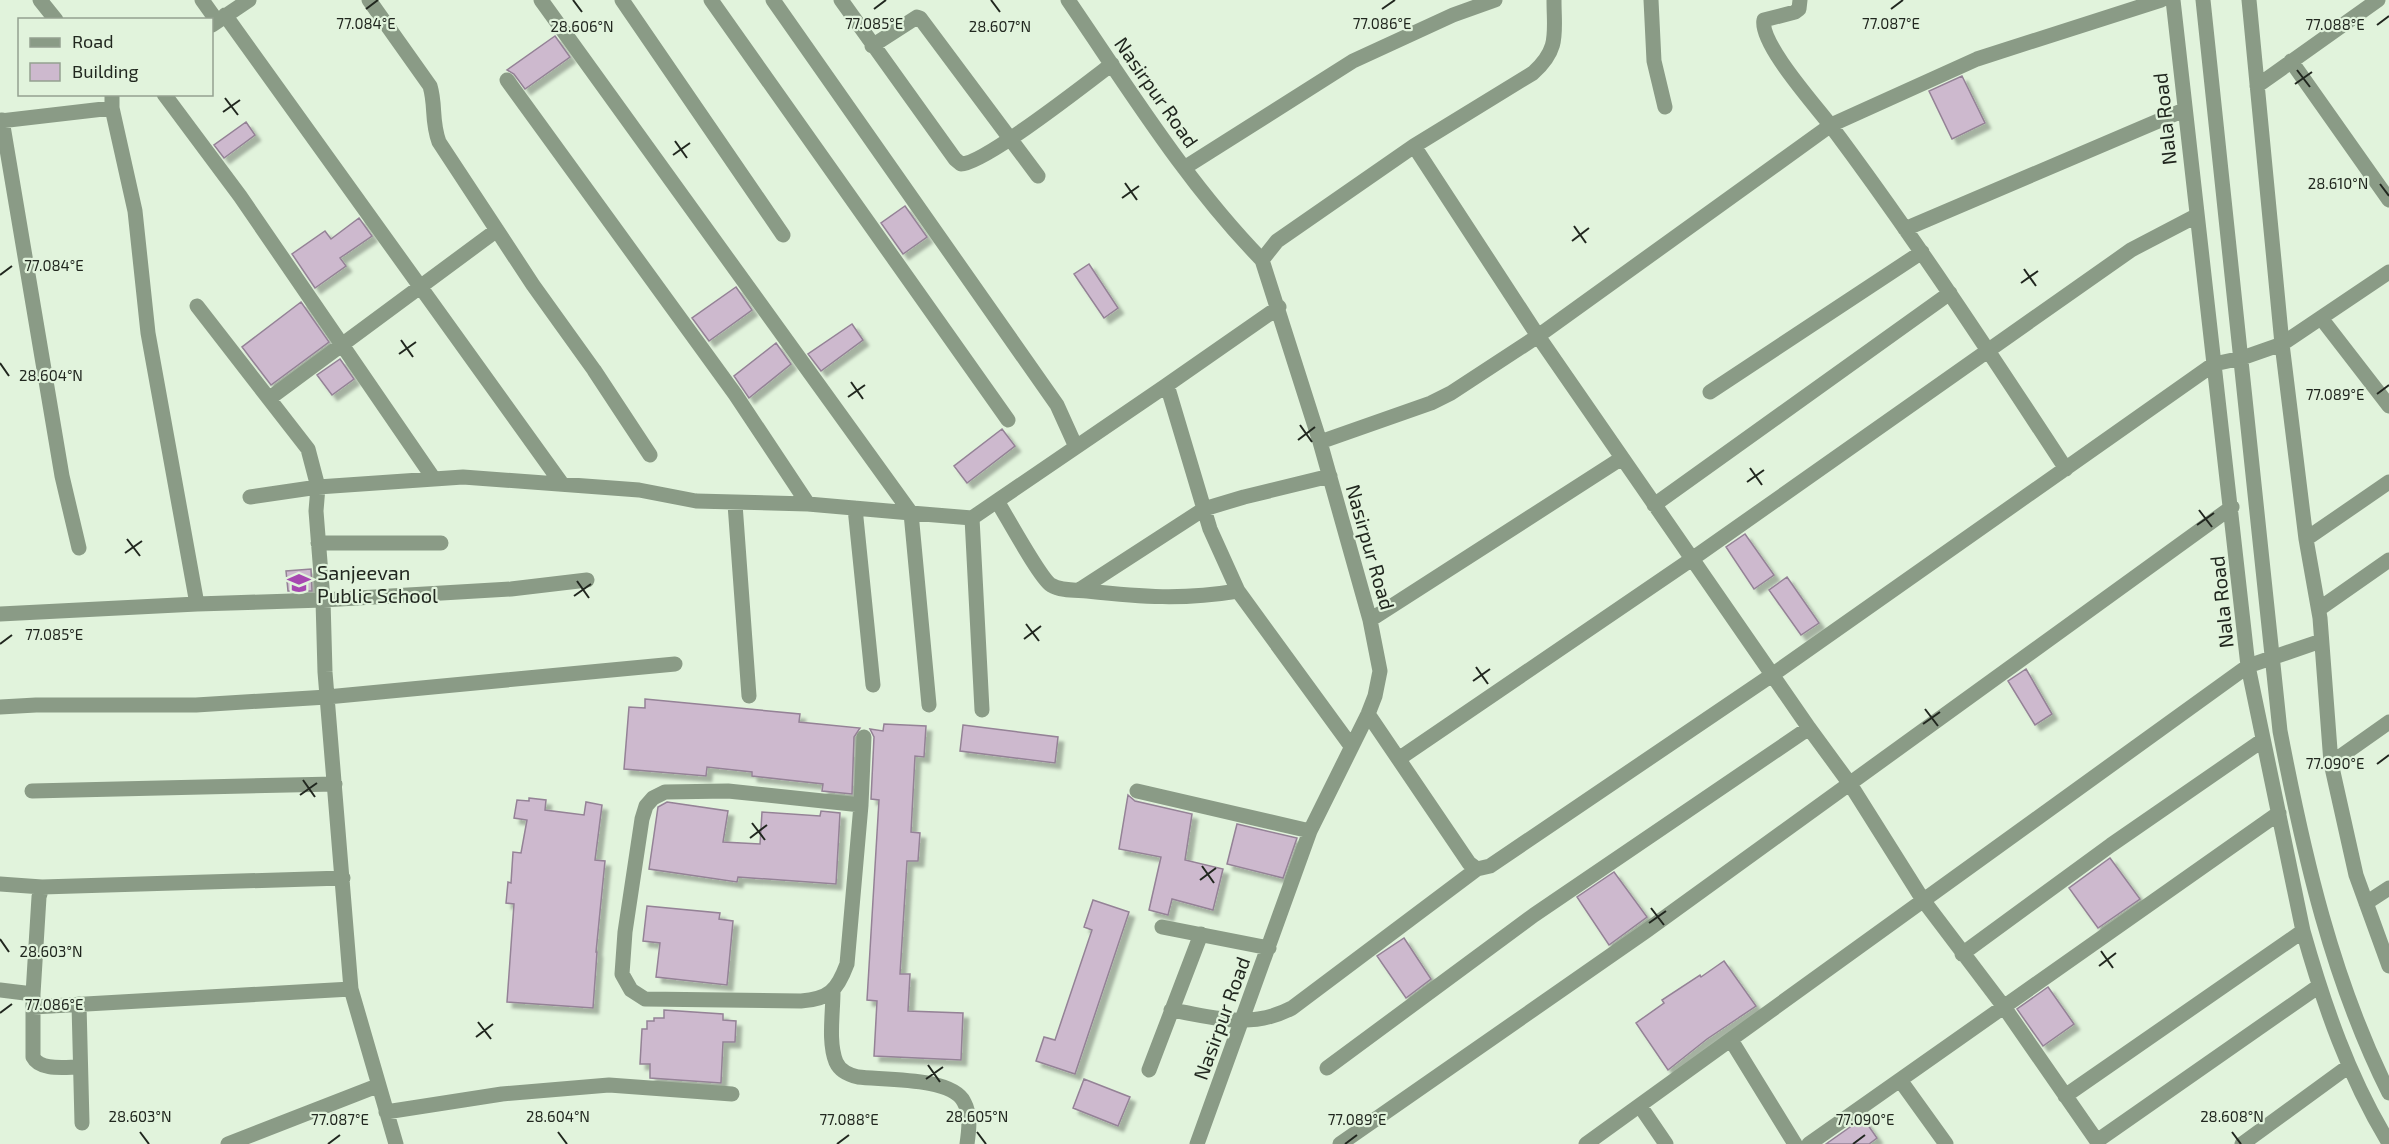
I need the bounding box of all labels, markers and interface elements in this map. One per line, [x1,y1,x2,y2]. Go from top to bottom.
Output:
text: 77.084°E [336,14,396,32]
text: 77.085°E [845,14,903,32]
text: 77.086°E [1353,14,1411,32]
text: 77.087°E [1862,14,1920,32]
text: 77.088°E [2305,15,2365,33]
text: 28.606°N [550,17,614,35]
text: 28.607°N [969,17,1031,35]
legend [18,18,213,96]
text: Road [72,30,113,52]
street label: Nasirpur Road [1110,32,1204,152]
text: Building [72,60,139,82]
street label: Nala Road [2147,72,2181,166]
text: 28.610°N [2308,174,2368,192]
text: 77.084°E [24,256,84,274]
text: 28.604°N [19,366,83,384]
text: 77.089°E [2306,385,2364,403]
street label: Nasirpur Road [1342,482,1400,612]
street label: Nala Road [2204,555,2238,649]
place label: Sanjeevan Public School [317,560,438,607]
school or university icon: Sanjeevan Public School [286,570,312,596]
text: 77.085°E [25,625,83,643]
text: 77.090°E [2306,754,2364,772]
text: 28.603°N [20,942,82,960]
street label: Nasirpur Road [1188,953,1254,1083]
text: 77.086°E [25,995,83,1013]
text: 28.603°N [109,1107,171,1125]
text: 28.604°N [526,1107,590,1125]
text: 28.605°N [946,1107,1008,1125]
text: 28.608°N [2200,1107,2264,1125]
text: 77.087°E [311,1110,369,1128]
text: 77.088°E [819,1110,879,1128]
text: 77.089°E [1328,1110,1386,1128]
text: 77.090°E [1836,1110,1894,1128]

